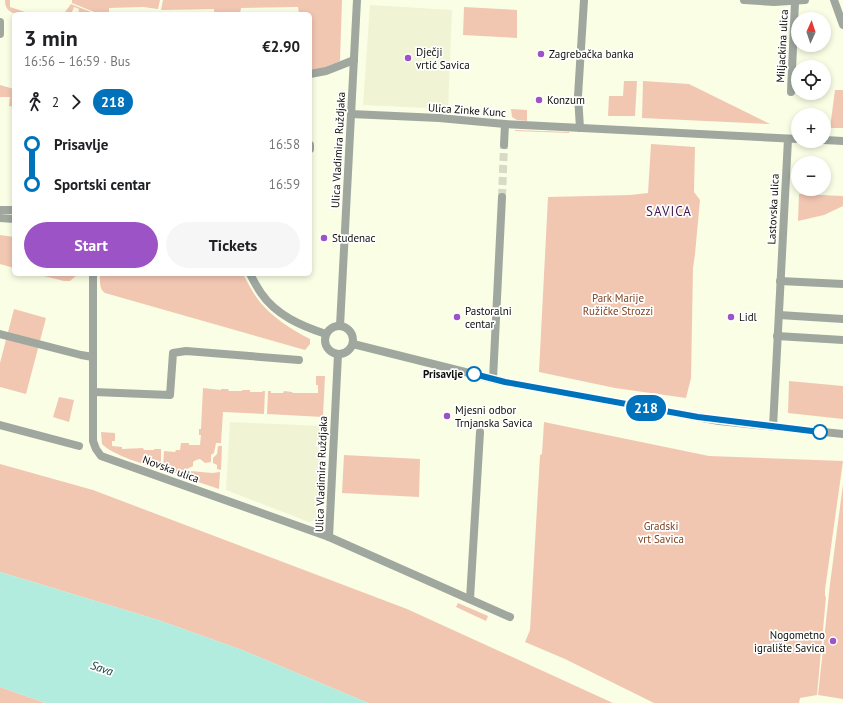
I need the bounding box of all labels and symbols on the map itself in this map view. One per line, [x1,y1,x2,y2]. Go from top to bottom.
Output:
street label: Miljackina ulica [773,9,791,83]
north arrow [791,12,831,52]
place label: Dječji vrtić Savica [416,45,470,72]
place label: Zagrebačka banka [549,47,634,61]
marker: Zagrebačka banka [536,49,546,59]
marker: Dječji vrtić Savica [403,53,413,63]
street label: Ulica Vladimira Ruždjaka [328,91,348,209]
place label: Konzum [547,93,585,107]
marker: Konzum [534,95,544,105]
street label: Ulica Zinke Kunc [427,100,507,120]
street label: Lastovska ulica [764,173,782,245]
district label: SAVICA [646,203,692,220]
place label: Studenac [332,231,375,245]
marker: Studenac [319,233,329,243]
park label: Park Marije Ružičke Strozzi [583,291,653,318]
place label: Pastoralni centar [465,304,512,331]
place label: Lidl [739,310,758,324]
marker: Pastoralni centar [452,312,462,322]
marker: Lidl [726,312,736,322]
marker: Prisavlje [466,366,482,382]
place label: Prisavlje [423,367,463,381]
line badge: 218 [623,395,669,421]
place label: Mjesni odbor Trnjanska Savica [455,403,532,430]
marker: Mjesni odbor Trnjanska Savica [442,411,452,421]
street label: Ulica Vladimira Ruždjaka [312,416,330,532]
unlabelled marker [812,424,828,440]
street label: Novska ulica [141,452,201,486]
park label: Gradski vrt Savica [638,519,684,546]
place label: Nogometno igralište Savica [754,628,825,655]
marker: Nogometno igralište Savica [828,636,838,646]
water label: Sava [89,657,115,679]

